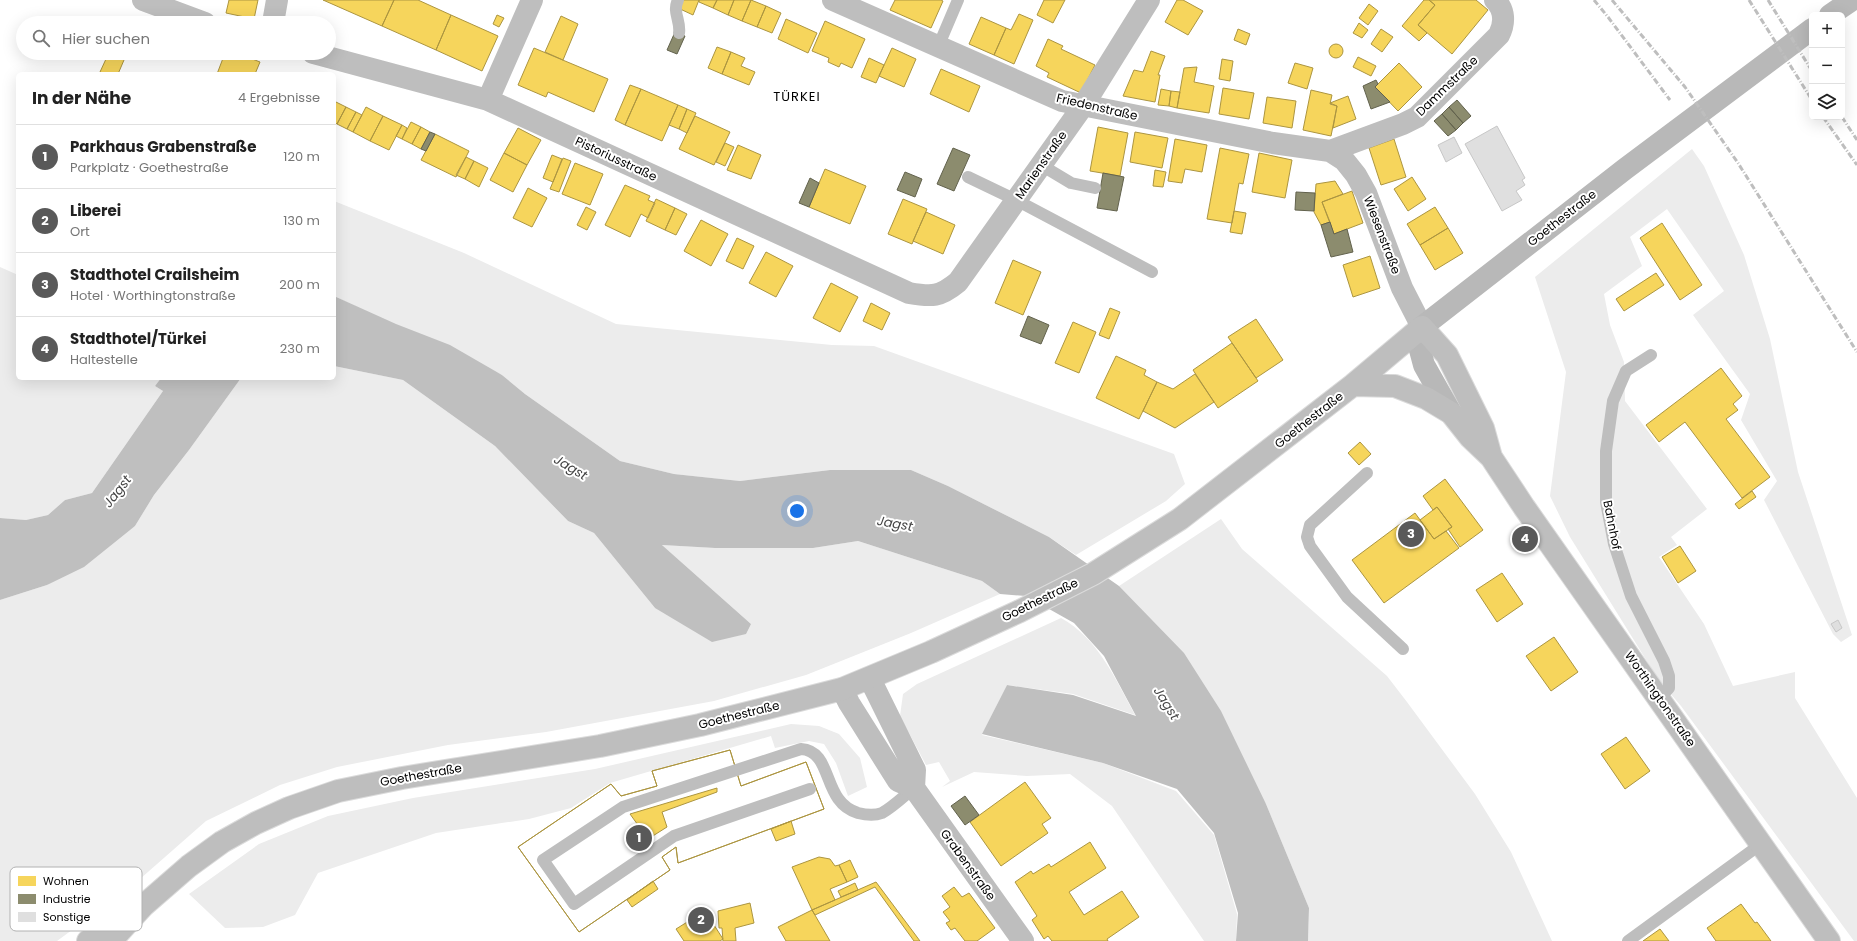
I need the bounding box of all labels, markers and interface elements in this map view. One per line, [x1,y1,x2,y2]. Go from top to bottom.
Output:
map controls [1809,12,1845,120]
button: + [1809,12,1845,48]
search box [16,16,336,60]
icon: search [30,27,52,49]
text: Hier suchen [62,28,150,49]
button: − [1809,48,1845,84]
street label: Dammstraße [1412,52,1481,120]
button: layers [1809,84,1845,120]
text: In der Nähe [32,86,131,110]
district label: TÜRKEI [773,87,821,106]
text: 4 Ergebnisse [238,88,320,107]
street label: Friedenstraße [1055,89,1139,124]
street label: Marienstraße [1011,127,1070,202]
street label: Pistoriusstraße [573,132,660,185]
text: Parkhaus Grabenstraße [70,136,256,157]
text: 1 [43,147,47,166]
text: 120 m [283,147,320,166]
text: Parkplatz · Goethestraße [70,158,229,177]
street label: Goethestraße [1524,185,1600,250]
street label: Wiesenstraße [1360,193,1405,276]
text: Liberei [70,200,121,221]
text: 2 [41,211,49,230]
text: 130 m [283,211,320,230]
text: Ort [70,222,90,241]
text: Stadthotel Crailsheim [70,264,239,285]
text: 3 [41,275,49,294]
text: 200 m [279,275,320,294]
text: Hotel · Worthingtonstraße [70,286,236,305]
text: Stadthotel/Türkei [70,328,206,349]
text: 4 [41,339,49,358]
text: 230 m [280,339,320,358]
text: Haltestelle [70,350,138,369]
street label: Goethestraße [1271,387,1347,452]
water label: Jagst [550,450,591,485]
water label: Jagst [99,471,136,511]
street label: Bahnhof [1599,499,1626,551]
your location [787,501,807,521]
water label: Jagst [876,511,915,536]
pin: 3 [1398,519,1424,549]
pin: 4 [1512,524,1538,554]
street label: Goethestraße [999,574,1081,625]
street label: Worthingtonstraße [1621,647,1700,750]
water label: Jagst [1149,683,1184,724]
street label: Goethestraße [697,696,781,733]
street label: Goethestraße [379,759,463,790]
pin: 1 [626,823,652,853]
street label: Grabenstraße [937,826,1000,904]
legend [10,867,142,931]
text: Wohnen [43,873,89,889]
text: Industrie [43,891,91,907]
pin: 2 [688,905,714,935]
text: Sonstige [43,909,90,925]

